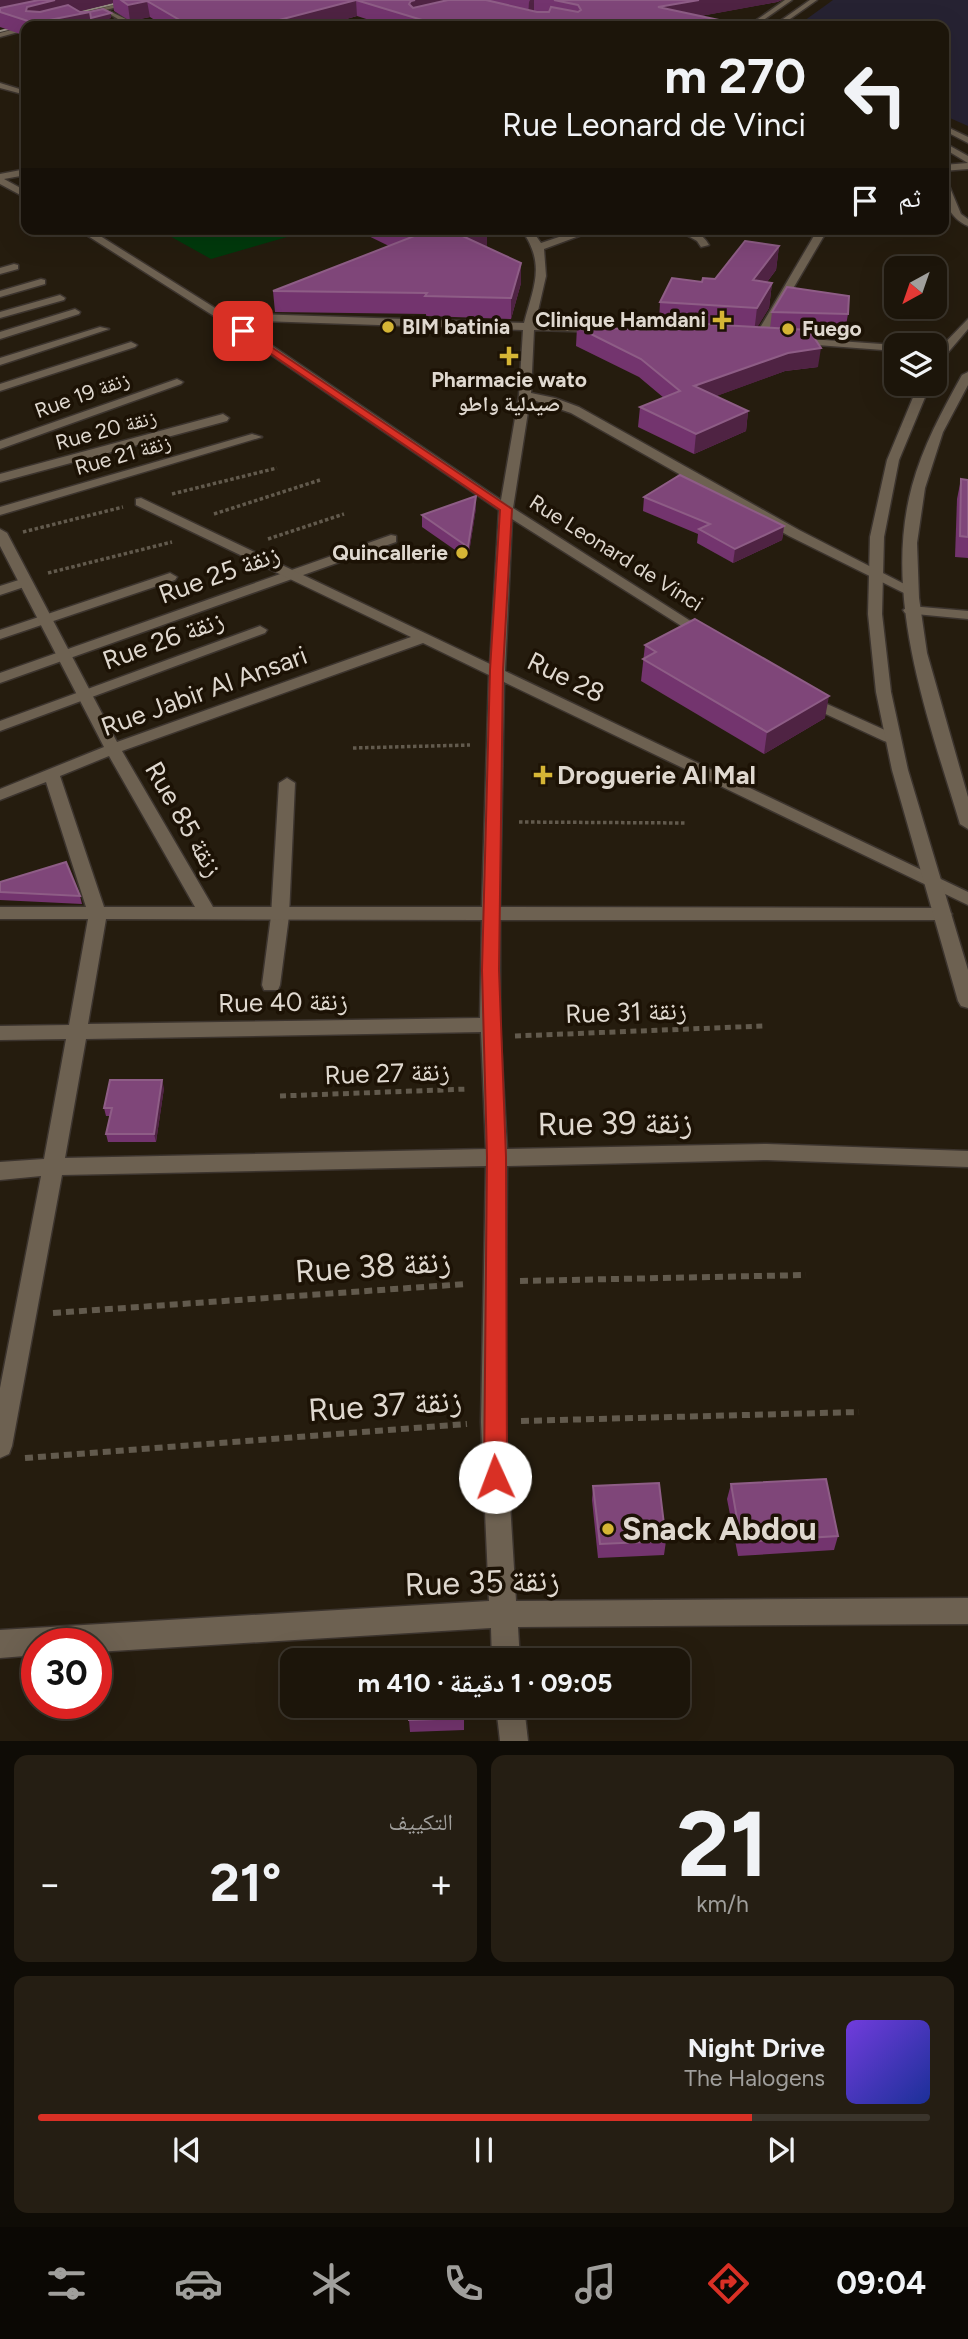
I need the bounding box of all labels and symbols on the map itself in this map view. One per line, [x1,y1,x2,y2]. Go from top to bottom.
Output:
north arrow [884,256,947,318]
pin [213,301,273,361]
place label: Clinique Hamdani [535,307,706,332]
marker: Clinique Hamdani [712,310,732,330]
place label: BIM batinia [402,314,510,339]
place label: Fuego [802,316,862,341]
marker: BIM batinia [380,319,396,335]
marker: Fuego [780,321,796,337]
marker: Pharmacie wato صيدلية واطو [501,348,517,364]
street label: Rue 19 زنقة [31,366,133,423]
place label: Pharmacie wato صيدلية واطو [431,367,587,416]
street label: Rue 20 زنقة [53,404,159,455]
street label: Rue 21 زنقة [72,429,174,480]
street label: Rue Leonard de Vinci [525,489,707,616]
street label: Rue 25 زنقة [154,537,284,611]
place label: Quincallerie [332,540,448,565]
marker: Quincallerie [454,545,470,561]
street label: Rue 26 زنقة [98,603,228,677]
street label: Rue Jabir Al Ansari [97,639,311,743]
street label: Rue 28 [522,645,610,709]
street label: Rue 85 زنقة [138,756,230,882]
place label: Droguerie Al Mal [557,759,756,791]
marker: Droguerie Al Mal [535,767,551,783]
street label: Rue 40 زنقة [218,985,348,1019]
street label: Rue 31 زنقة [565,994,687,1030]
street label: Rue 27 زنقة [324,1055,450,1091]
street label: Rue 39 زنقة [537,1103,693,1143]
street label: Rue 38 زنقة [294,1242,452,1290]
street label: Rue 37 زنقة [307,1381,463,1429]
position arrow [458,1440,532,1514]
place label: Snack Abdou [622,1510,817,1548]
marker: Snack Abdou [600,1521,616,1537]
street label: Rue 35 زنقة [404,1560,560,1604]
speed limit sign: 30 [21,1628,112,1719]

